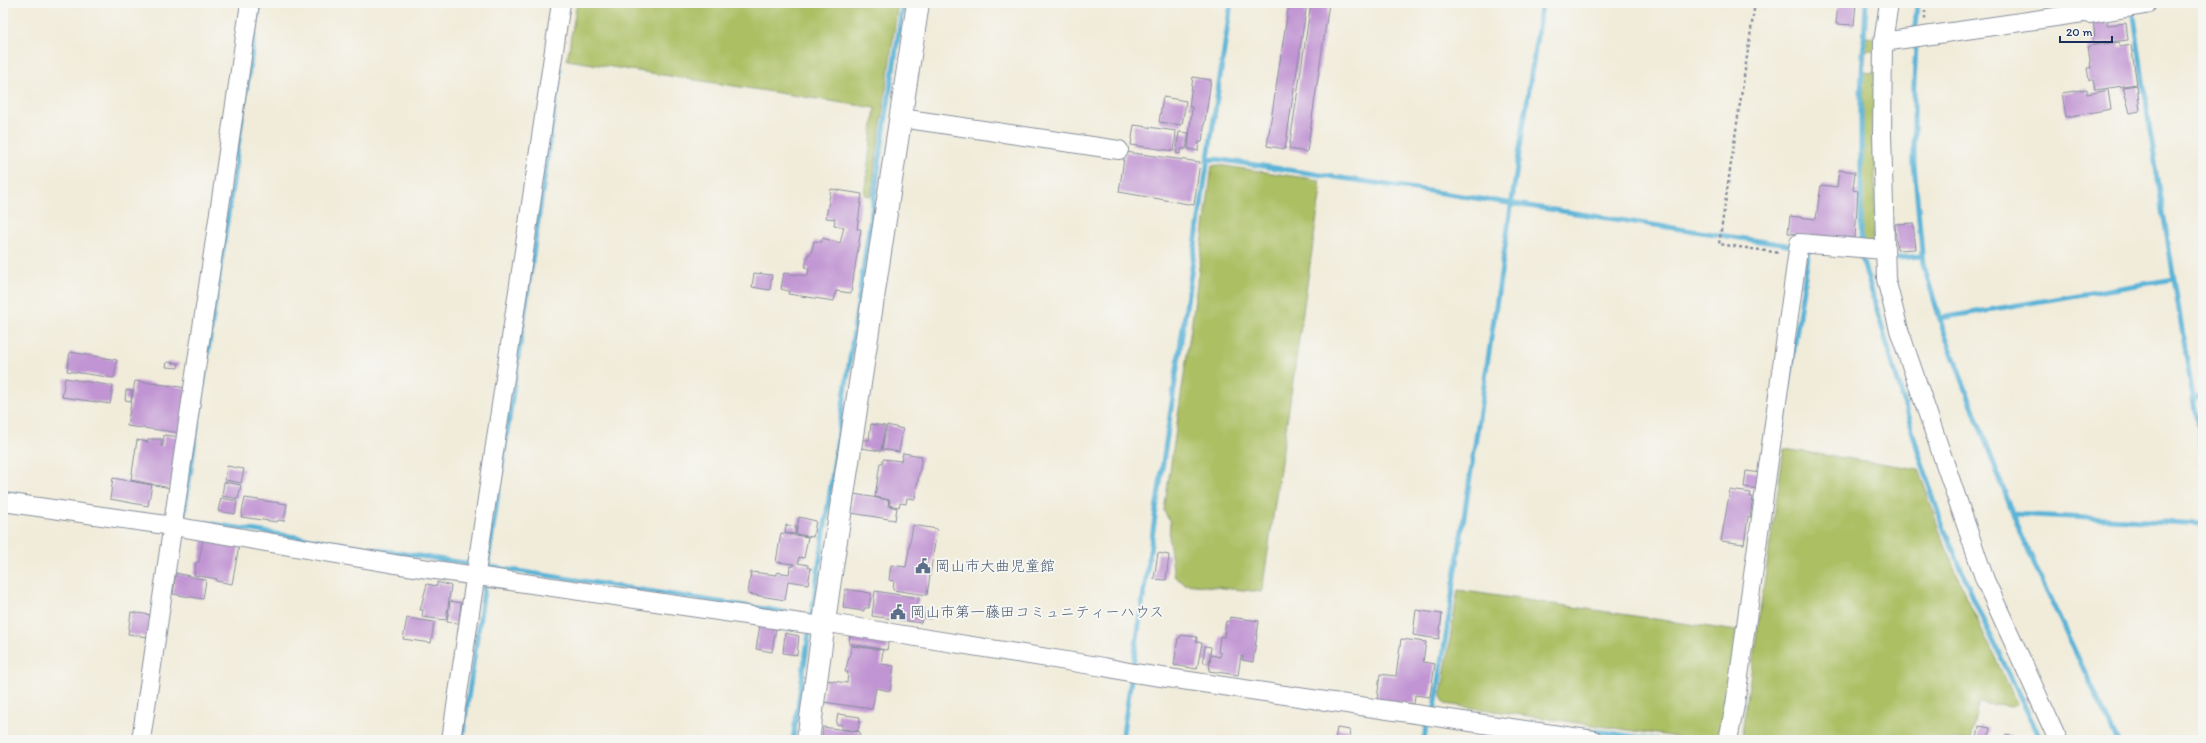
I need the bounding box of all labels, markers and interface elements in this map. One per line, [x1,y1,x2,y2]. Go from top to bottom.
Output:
scale bar [2060,18,2112,44]
text: 20 m [2066,25,2093,39]
public building icon: 岡山市大曲児童館 [914,557,932,575]
place label: 岡山市大曲児童館 [935,557,1055,575]
public building icon: 岡山市第一藤田コミュニティーハウス [889,603,907,621]
place label: 岡山市第一藤田コミュニティーハウス [910,603,1164,621]

